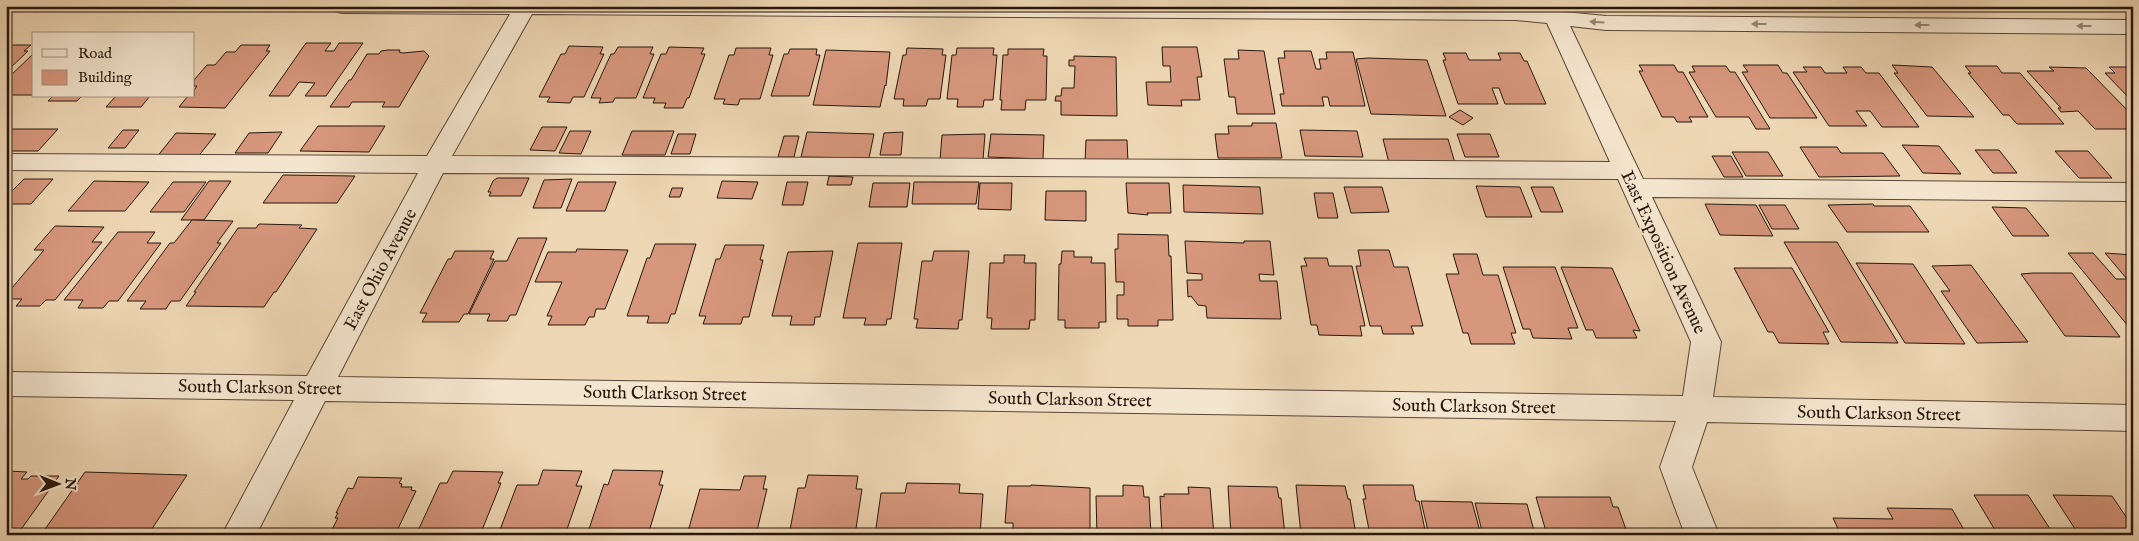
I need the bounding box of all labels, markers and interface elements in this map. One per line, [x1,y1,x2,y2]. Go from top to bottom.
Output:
one-way arrow [1588,18,1604,26]
one-way arrow [1751,20,1767,28]
one-way arrow [1913,21,1929,29]
one-way arrow [2076,22,2092,30]
legend [32,32,195,98]
text: Road [78,44,113,63]
text: Building [78,68,133,87]
street label: East Exposition Avenue [1615,167,1711,338]
street label: East Ohio Avenue [340,205,423,335]
street label: South Clarkson Street [178,376,342,401]
street label: South Clarkson Street [583,382,747,407]
street label: South Clarkson Street [988,388,1152,413]
street label: South Clarkson Street [1392,395,1556,420]
street label: South Clarkson Street [1797,402,1961,427]
north arrow [32,458,82,508]
text: N [61,477,79,490]

